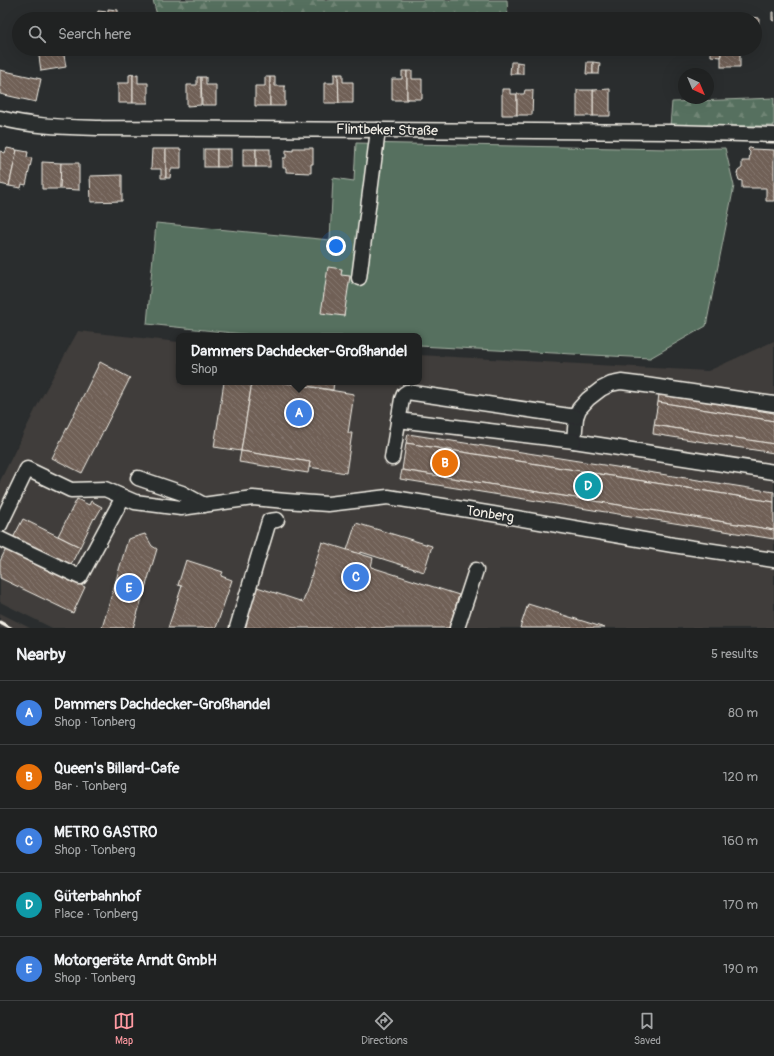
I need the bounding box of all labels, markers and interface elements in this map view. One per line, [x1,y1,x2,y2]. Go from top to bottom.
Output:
search box [12,12,762,56]
icon: search [26,23,48,45]
text: Search here [58,25,131,44]
north arrow [678,68,714,104]
street label: Flintbeker Straße [336,121,438,139]
your location [326,236,346,256]
popup [176,333,422,385]
text: Dammers Dachdecker-Großhandel [191,342,407,361]
text: Shop [191,361,218,377]
pin: A [286,398,312,428]
pin: B [432,448,458,478]
pin: D [575,471,601,501]
street label: Tonberg [465,502,515,526]
pin: C [343,562,369,592]
pin: E [116,573,142,603]
text: Nearby [16,644,65,665]
text: 5 results [711,646,758,662]
text: Dammers Dachdecker-Großhandel [54,695,270,714]
text: A [25,705,33,721]
text: 80 m [728,705,758,721]
text: Shop · Tonberg [54,714,136,730]
text: Queen's Billard-Cafe [54,759,180,778]
text: B [25,769,33,785]
text: 120 m [722,769,758,785]
text: Bar · Tonberg [54,778,127,794]
text: METRO GASTRO [54,823,157,842]
text: C [25,833,33,849]
text: 160 m [722,833,758,849]
text: Shop · Tonberg [54,842,136,858]
text: Güterbahnhof [54,887,142,906]
text: D [25,897,33,913]
text: 170 m [723,897,758,913]
text: Place · Tonberg [54,906,138,922]
text: Motorgeräte Arndt GmbH [54,951,217,970]
text: E [26,961,32,977]
text: 190 m [723,961,758,977]
text: Shop · Tonberg [54,970,136,986]
tab: Map [113,1010,135,1047]
tab: Directions [361,1010,408,1047]
tab: Saved [634,1010,661,1047]

